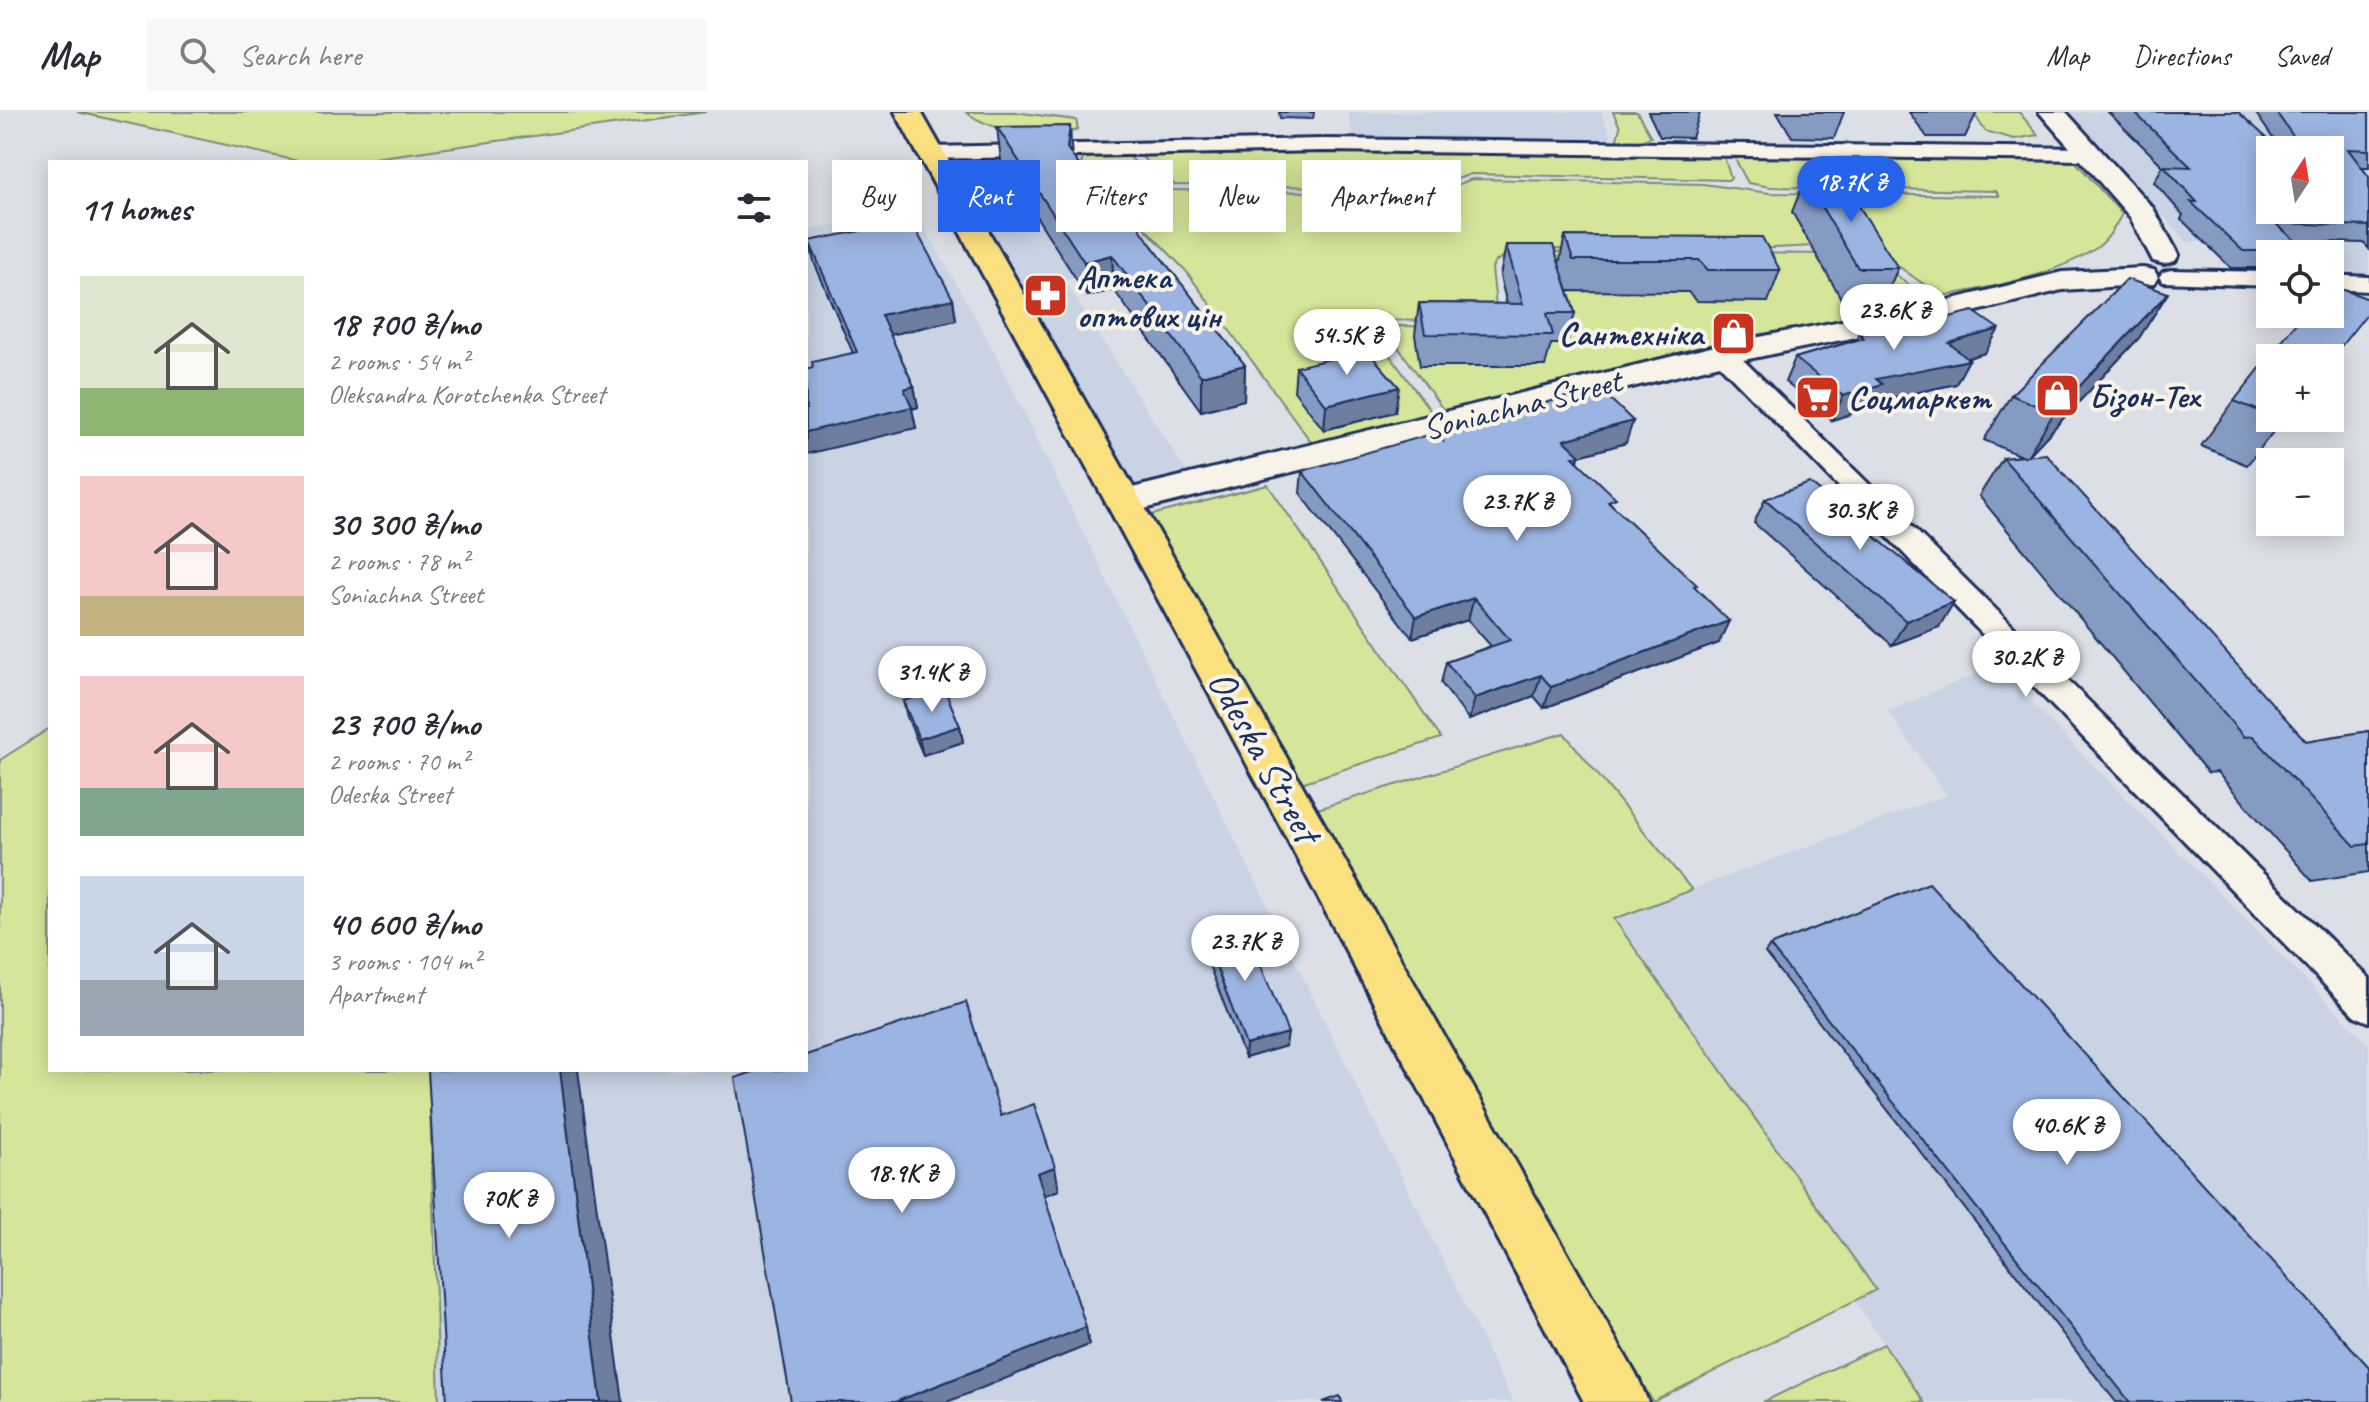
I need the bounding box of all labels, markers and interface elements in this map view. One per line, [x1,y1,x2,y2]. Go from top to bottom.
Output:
search box [147,19,707,91]
text: Map [40,32,99,79]
icon: search [175,33,219,77]
text: Search here [239,36,361,74]
text: Map [2046,38,2089,73]
text: Directions [2133,38,2231,73]
text: Saved [2275,38,2329,73]
north arrow [2256,136,2344,224]
map controls [2256,136,2344,536]
pin: 18.7K ₴ [1777,156,1925,224]
chip: Buy [832,160,922,232]
chip: Rent [938,160,1040,232]
chip: Filters [1056,160,1173,232]
chip: New [1189,160,1286,232]
chip: Apartment [1302,160,1461,232]
text: 18.7K ₴ [1815,165,1887,198]
icon: filters [732,186,776,230]
text: 11 homes [80,187,191,230]
button: locate [2256,240,2344,328]
place label: Аптека оптових цін [1077,255,1223,337]
pharmacy icon: Аптека оптових цін [1022,272,1070,320]
pin: 23.6K ₴ [1820,284,1968,352]
text: 23.6K ₴ [1858,293,1930,326]
text: 18 700 ₴/mo [328,302,480,345]
icon: home [144,308,240,404]
pin: 54.5K ₴ [1273,309,1421,377]
shop icon: Сантехніка [1710,309,1758,357]
place label: Сантехніка [1559,312,1706,355]
text: 54.5K ₴ [1312,318,1382,351]
button: + [2256,344,2344,432]
text: 2 rooms · 54 m² [328,345,469,378]
street label: Soniachna Street [1418,358,1629,449]
shop icon: Бізон-Тех [2034,371,2082,419]
supermarket icon: Соцмаркет [1793,373,1841,421]
place label: Бізон-Тех [2089,374,2202,418]
place label: Соцмаркет [1848,376,1993,419]
text: Oleksandra Korotchenka Street [328,378,605,411]
button: − [2256,448,2344,536]
pin: 23.7K ₴ [1443,475,1591,543]
text: 23.7K ₴ [1481,484,1553,517]
pin: 30.3K ₴ [1786,484,1934,552]
text: 30.3K ₴ [1824,493,1896,526]
text: 30 300 ₴/mo [328,502,480,545]
icon: home [144,508,240,604]
text: 2 rooms · 78 m² [328,545,469,578]
text: Soniachna Street [328,578,483,611]
pin: 30.2K ₴ [1952,631,2100,699]
text: 30.2K ₴ [1990,640,2062,673]
pin: 31.4K ₴ [858,646,1006,714]
text: 31.4K ₴ [896,655,968,688]
street label: Odeska Street [1196,661,1335,856]
text: 23 700 ₴/mo [328,702,480,745]
icon: home [144,708,240,804]
text: 2 rooms · 70 m² [328,745,469,778]
text: Odeska Street [328,778,451,811]
text: 40 600 ₴/mo [328,902,481,945]
icon: home [144,908,240,1004]
pin: 23.7K ₴ [1171,915,1319,983]
text: 23.7K ₴ [1209,924,1281,957]
text: 3 rooms · 104 m² [328,945,480,978]
text: Apartment [328,978,424,1011]
pin: 40.6K ₴ [1993,1099,2141,1167]
text: 40.6K ₴ [2031,1108,2103,1141]
pin: 18.9K ₴ [828,1147,976,1215]
text: 18.9K ₴ [866,1156,938,1189]
pin: 70K ₴ [453,1172,565,1240]
text: 70K ₴ [482,1181,536,1214]

